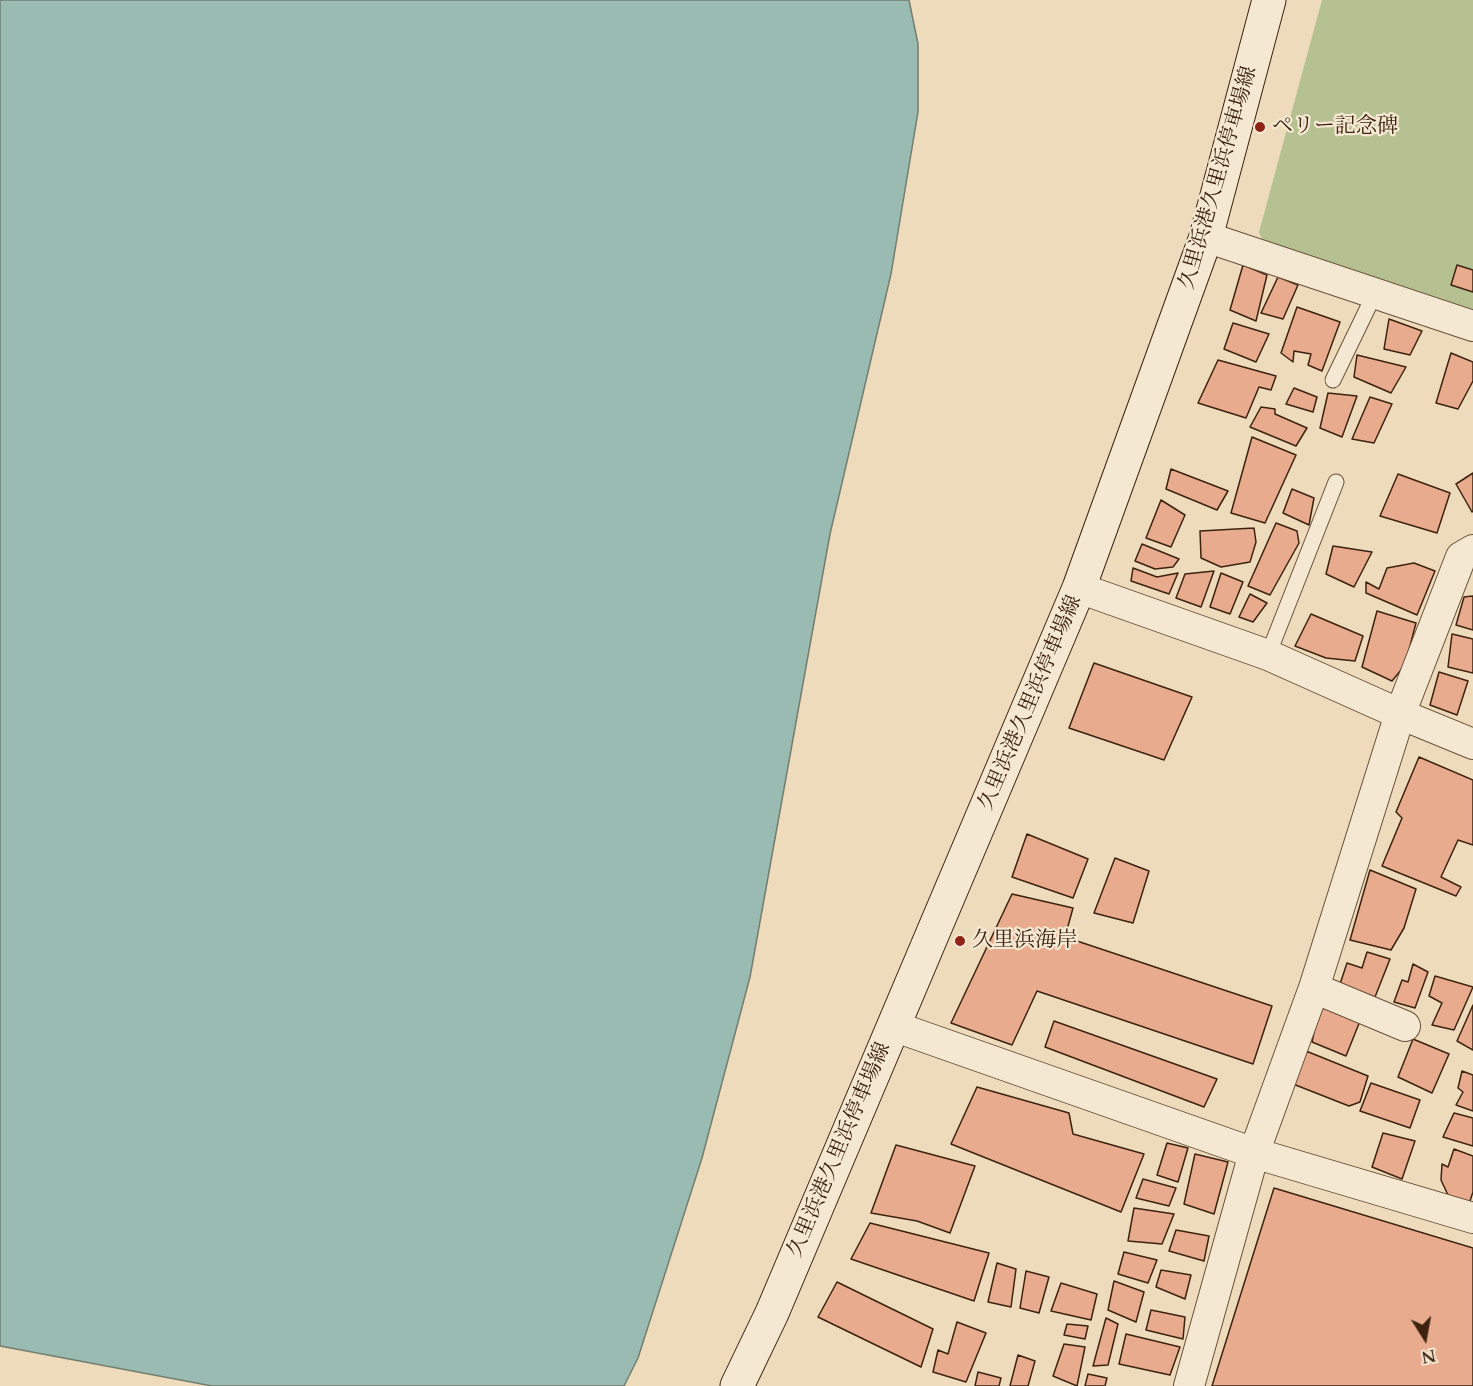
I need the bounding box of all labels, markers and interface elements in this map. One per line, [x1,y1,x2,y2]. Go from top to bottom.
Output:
street label: 久里浜港久里浜停車場線 [1175,64,1263,292]
place label: ペリー記念碑 [1272,114,1398,140]
marker: ペリー記念碑 [1253,120,1267,134]
street label: 久里浜港久里浜停車場線 [974,592,1088,814]
place label: 久里浜海岸 [972,928,1077,954]
marker: 久里浜海岸 [953,934,967,948]
street label: 久里浜港久里浜停車場線 [783,1039,897,1261]
north arrow [1395,1308,1455,1368]
text: N [1420,1344,1437,1368]

